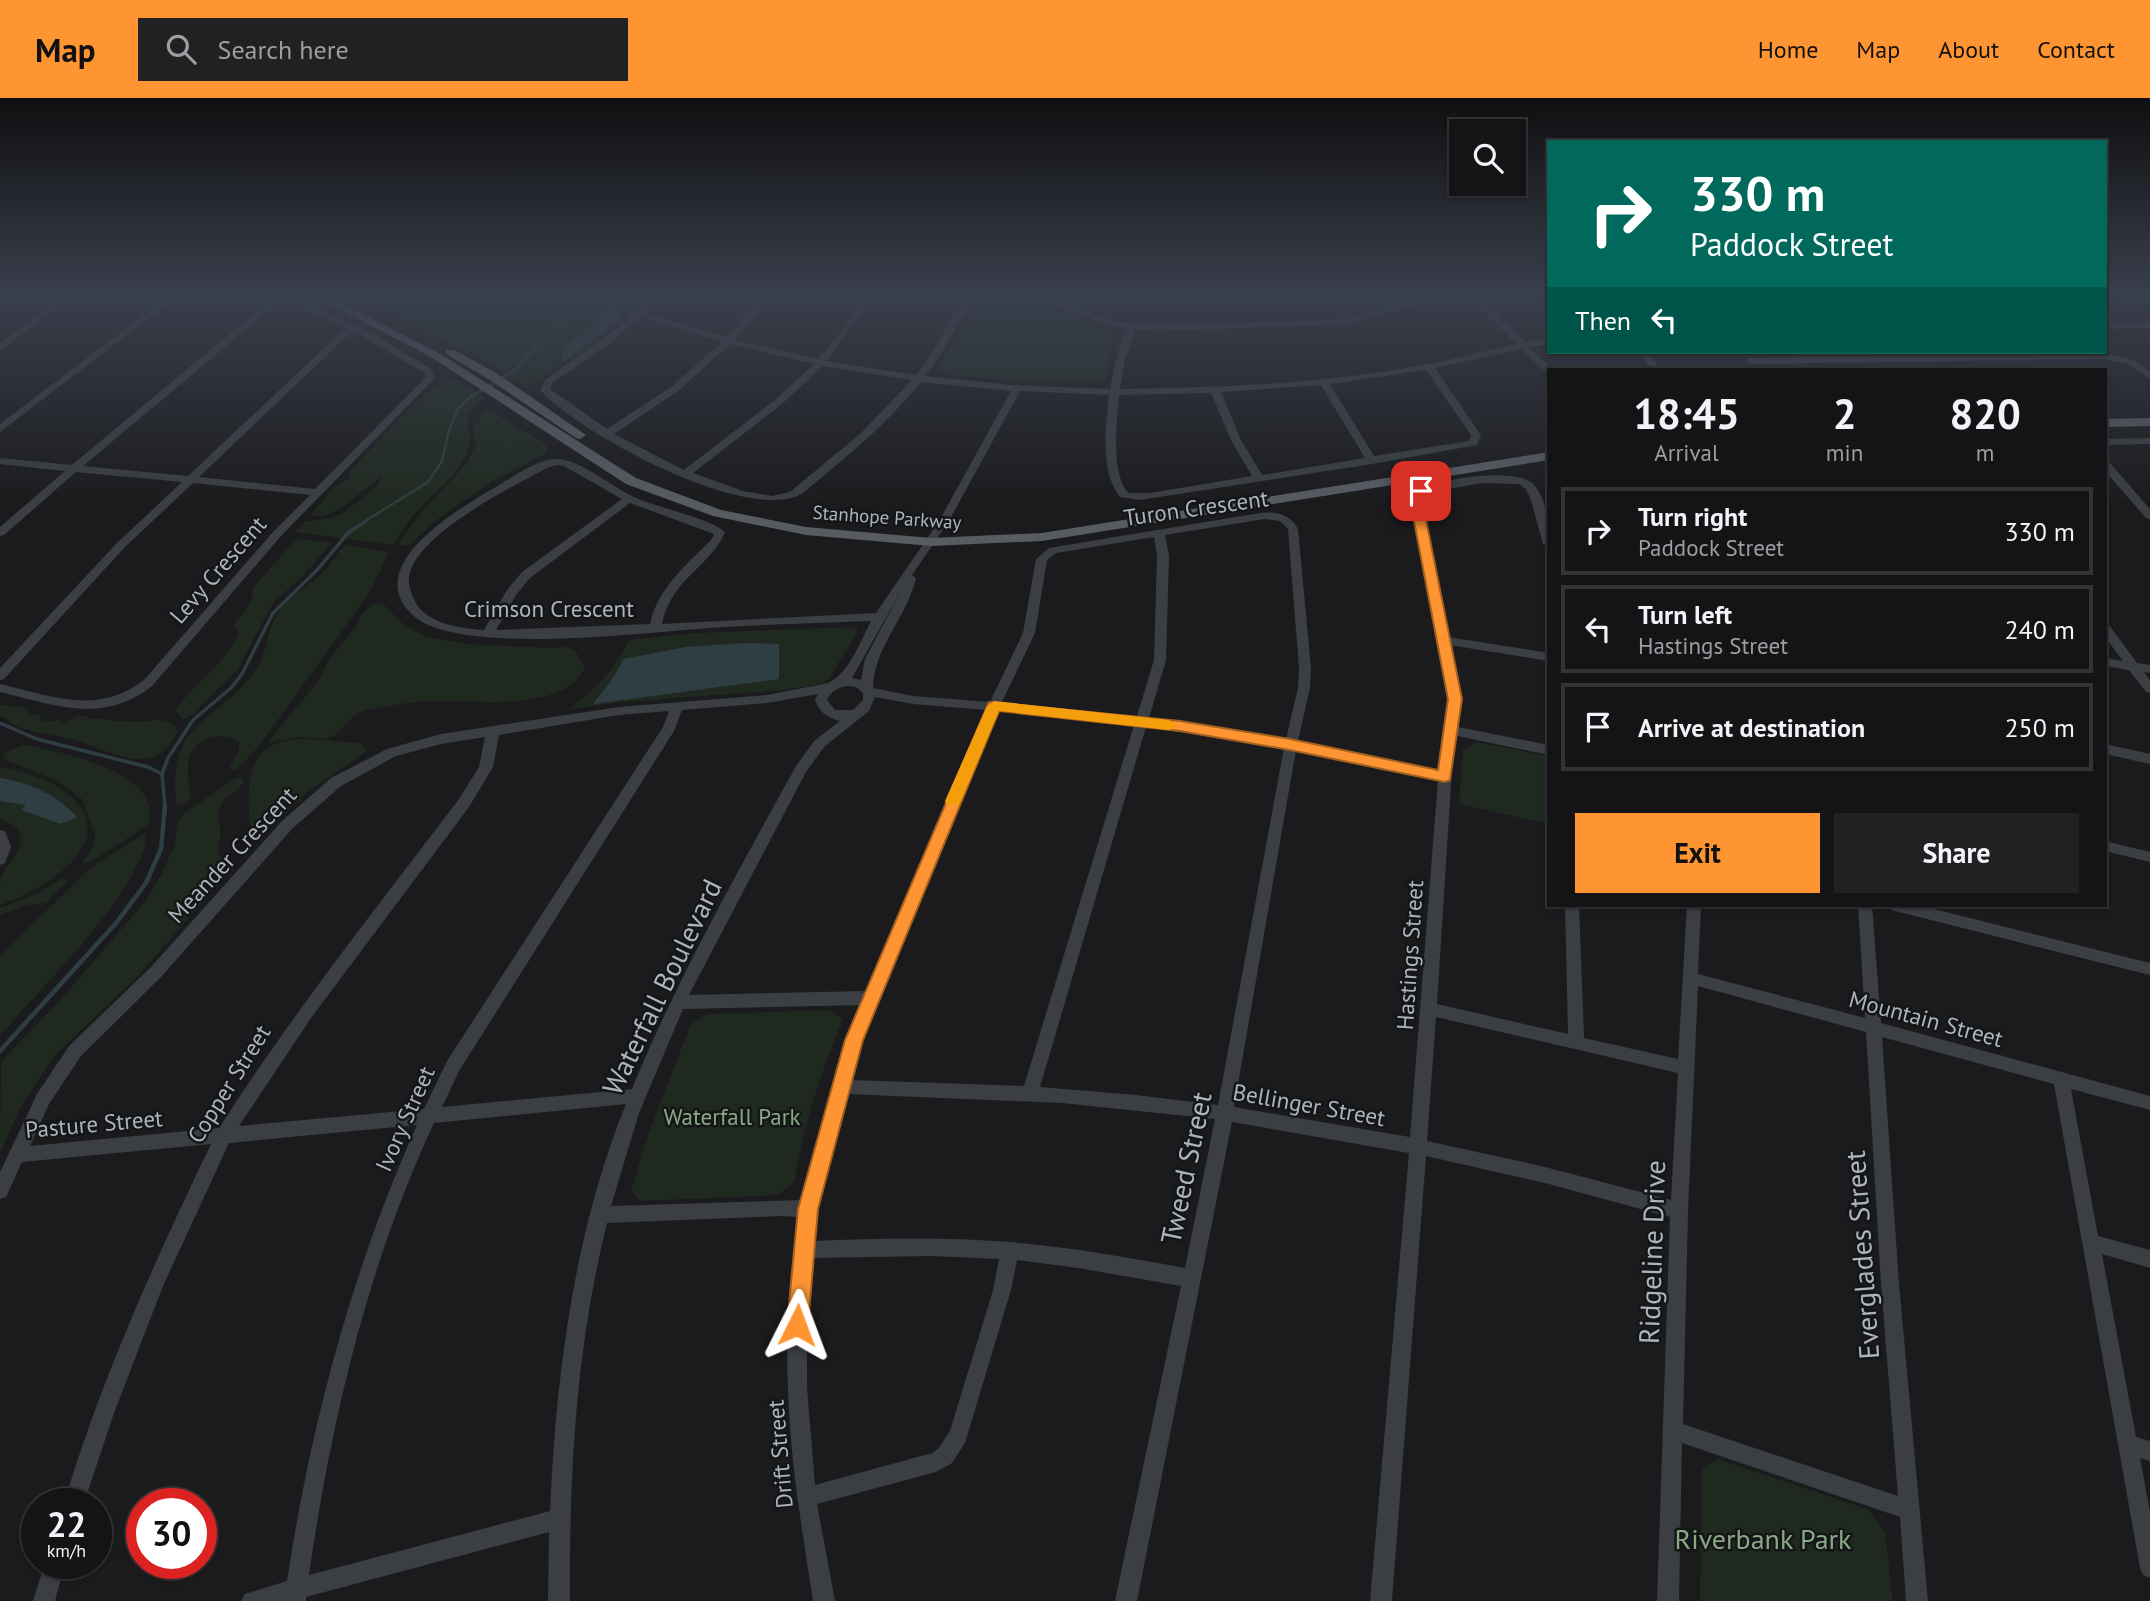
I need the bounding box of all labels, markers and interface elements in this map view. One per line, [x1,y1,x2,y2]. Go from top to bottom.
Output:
search box [138,18,628,81]
text: Map [35,28,96,71]
icon: search [162,30,200,68]
text: Search here [218,33,349,66]
text: Home [1758,34,1818,65]
text: Map [1856,34,1900,65]
text: About [1938,34,1999,65]
text: Contact [2037,34,2115,65]
map controls [1449,119,1526,196]
button: search [1449,119,1526,196]
text: 330 m [1690,161,1825,225]
icon: right [1575,168,1666,259]
text: Paddock Street [1690,223,1893,265]
icon: left [1645,301,1683,339]
text: Then [1575,304,1631,337]
text: 18:45 [1633,386,1740,441]
text: 2 [1833,386,1856,441]
text: 820 [1949,386,2021,441]
text: Arrival [1654,438,1719,467]
text: min [1826,438,1863,467]
text: m [1976,438,1994,467]
pin [1391,461,1451,521]
icon: arrive [1402,472,1440,510]
street label: Turon Crescent [1122,483,1270,532]
street label: Stanhope Parkway [812,500,962,534]
text: Turn right [1638,500,1747,533]
street label: Levy Crescent [163,510,272,629]
icon: right [1579,512,1617,550]
text: 330 m [2004,515,2075,548]
text: Paddock Street [1638,533,1784,562]
street label: Crimson Crescent [464,594,634,623]
text: Turn left [1638,598,1732,631]
icon: left [1579,610,1617,648]
text: 240 m [2004,613,2075,646]
text: Hastings Street [1638,631,1788,660]
icon: arrive [1579,708,1617,746]
text: Arrive at destination [1638,711,1865,744]
text: 250 m [2004,711,2075,744]
street label: Meander Crescent [161,780,302,929]
button: Exit [1575,813,1820,893]
button: Share [1834,813,2079,893]
street label: Waterfall Boulevard [593,873,730,1101]
street label: Hastings Street [1390,879,1429,1031]
street label: Mountain Street [1846,984,2007,1053]
street label: Copper Street [181,1019,276,1148]
street label: Ivory Street [368,1061,441,1176]
street label: Bellinger Street [1231,1077,1388,1132]
street label: Tweed Street [1151,1088,1220,1247]
park label: Waterfall Park [663,1102,801,1131]
street label: Pasture Street [24,1103,164,1144]
street label: Everglades Street [1836,1149,1887,1361]
street label: Ridgeline Drive [1630,1159,1673,1345]
position arrow [760,1288,834,1362]
street label: Drift Street [760,1398,799,1509]
speed limit sign: 30 [126,1488,217,1579]
text: 22 [47,1501,86,1547]
park label: Riverbank Park [1675,1520,1852,1557]
text: km/h [47,1539,86,1562]

